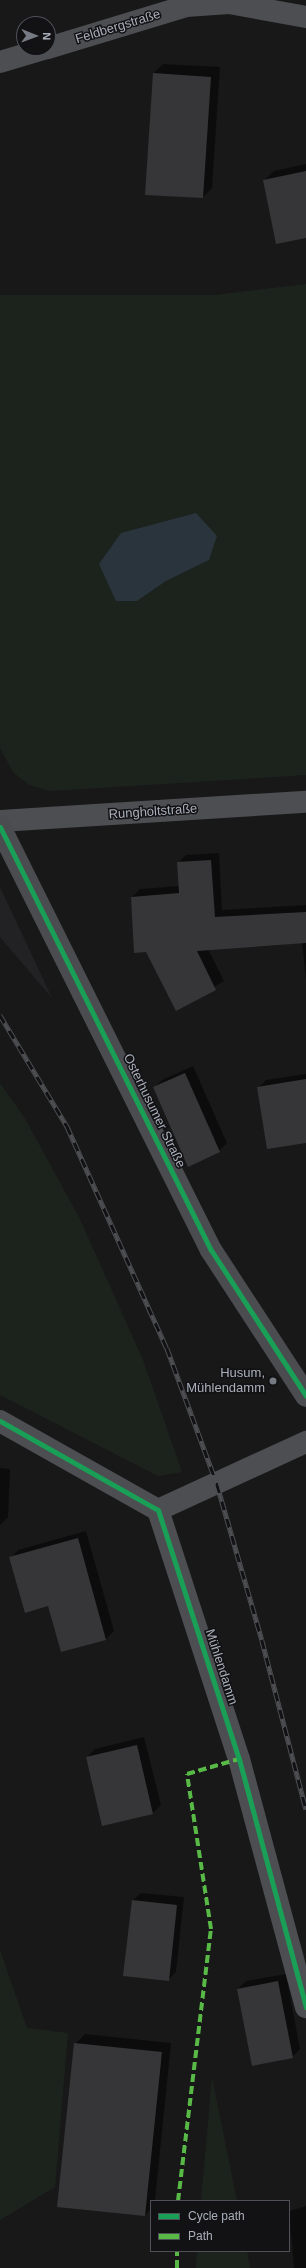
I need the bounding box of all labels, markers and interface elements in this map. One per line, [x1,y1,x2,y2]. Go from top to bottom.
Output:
street label: Feldbergstraße [74,7,162,47]
north arrow [16,16,56,56]
text: N [41,32,53,40]
street label: Rungholtstraße [108,801,198,823]
street label: Osterhusumer Straße [120,1051,188,1171]
place label: Husum, Mühlendamm [186,1366,265,1397]
marker: Husum, Mühlendamm [268,1376,278,1386]
street label: Mühlendamm [201,1627,241,1707]
legend [150,2200,290,2252]
text: Cycle path [188,2209,245,2223]
text: Path [188,2229,213,2243]

